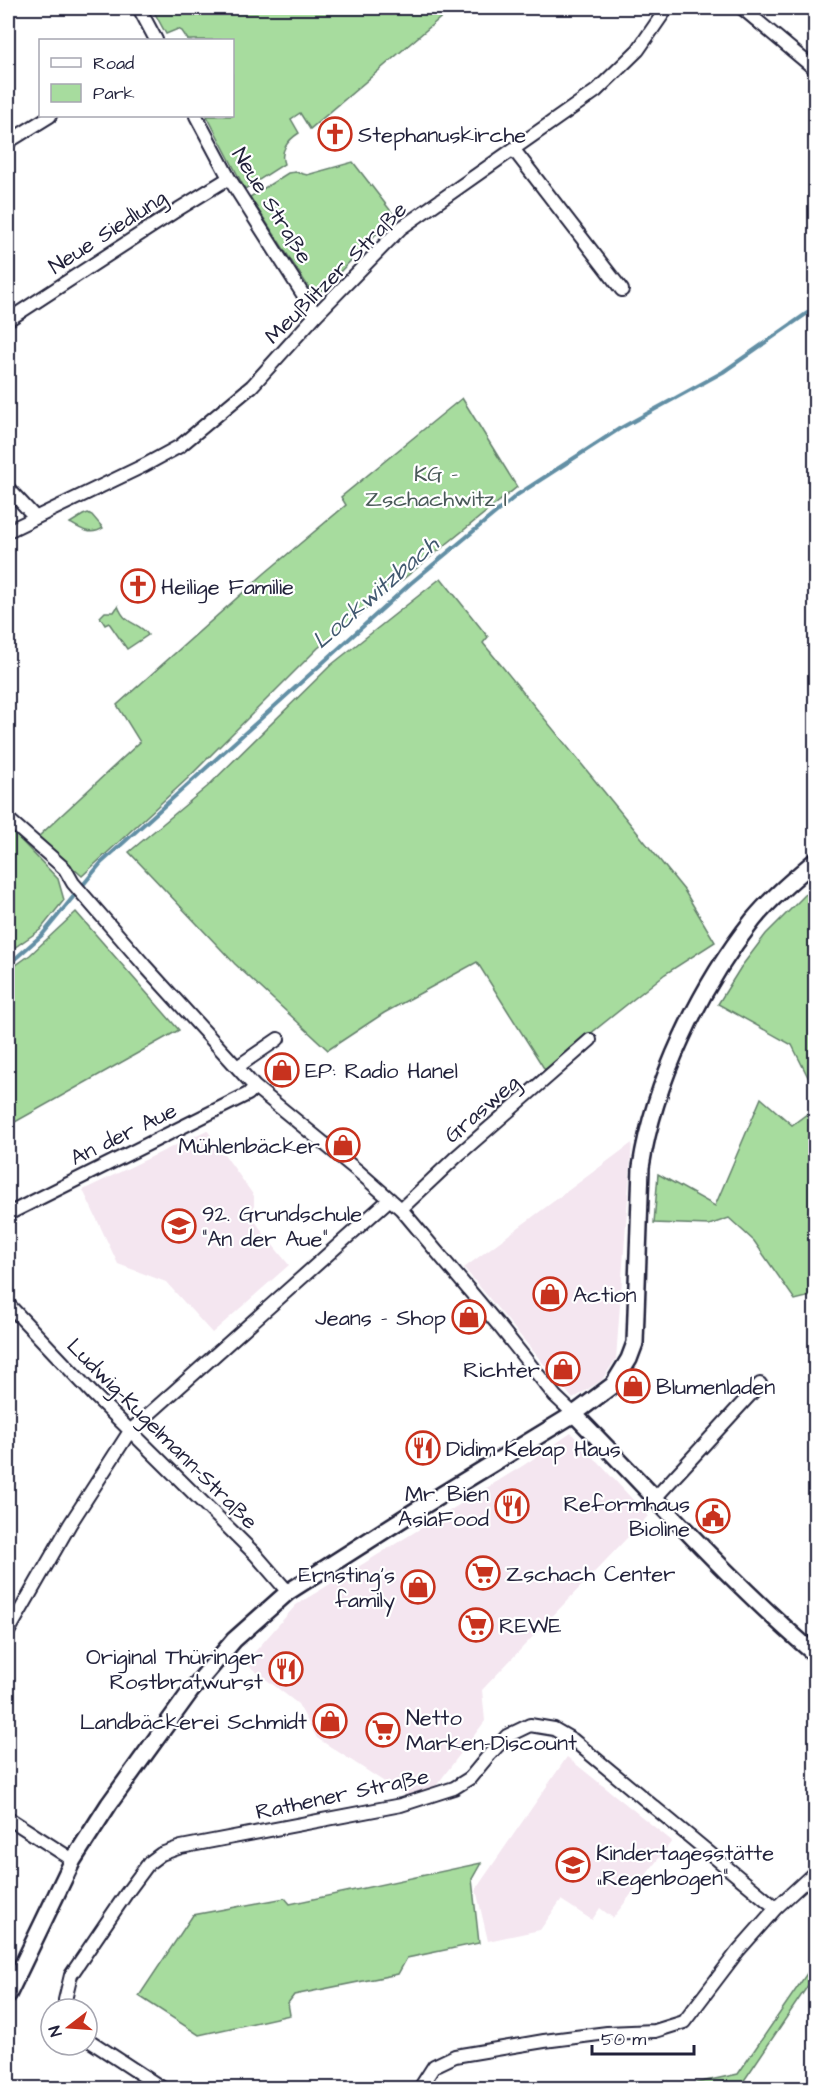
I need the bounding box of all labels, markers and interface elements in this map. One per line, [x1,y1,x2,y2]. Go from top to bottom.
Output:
legend [39,39,234,117]
text: Road [93,51,134,76]
text: Park [93,81,135,106]
church icon: Stephanuskirche [317,116,353,152]
place label: Stephanuskirche [358,120,526,151]
street label: Neue Straße [224,142,320,270]
street label: Neue Siedlung [43,182,173,283]
street label: Meußlitzer Straße [258,195,414,351]
park label: KG - Zschachwitz I [365,459,507,515]
water label: Lockwitzbach [305,528,447,657]
church icon: Heilige Familie [120,568,156,604]
place label: Heilige Familie [161,572,294,604]
shop icon: EP: Radio Hanel [264,1052,300,1088]
place label: EP: Radio Hanel [305,1056,458,1087]
street label: Grasweg [438,1068,527,1151]
street label: An der Aue [65,1095,182,1174]
shop icon: Mühlenbäcker [325,1127,361,1163]
place label: Mühlenbäcker [178,1131,320,1162]
place label: 92. Grundschule "An der Aue" [202,1199,362,1255]
school or university icon: 92. Grundschule "An der Aue" [161,1208,197,1244]
shop icon: Action [532,1276,568,1312]
place label: Action [573,1280,637,1311]
shop icon: Jeans - Shop [451,1299,487,1335]
place label: Jeans - Shop [315,1303,446,1334]
street label: Ludwig-Kugelmann-Straße [59,1331,265,1537]
shop icon: Richter [545,1351,581,1387]
place label: Richter [463,1355,540,1386]
shop icon: Blumenladen [615,1368,651,1404]
place label: Blumenladen [656,1372,775,1403]
restaurant icon: Didim Kebap Haus [405,1430,441,1466]
place label: Didim Kebap Haus [446,1434,621,1465]
place label: Mr. Bien AsiaFood [398,1479,489,1535]
restaurant icon: Mr. Bien AsiaFood [494,1488,530,1524]
place label: Reformhaus Bioline [563,1489,690,1545]
public building icon: Reformhaus Bioline [695,1498,731,1534]
supermarket icon: Zschach Center [465,1555,501,1591]
place label: Zschach Center [506,1559,675,1590]
place label: Ernsting's family [299,1560,395,1617]
shop icon: Ernsting's family [400,1569,436,1605]
supermarket icon: REWE [458,1607,494,1643]
place label: REWE [499,1611,561,1642]
place label: Original Thüringer Rostbratwurst [86,1642,263,1698]
restaurant icon: Original Thüringer Rostbratwurst [268,1651,304,1687]
shop icon: Landbäckerei Schmidt [312,1703,348,1739]
place label: Netto Marken-Discount [406,1703,577,1759]
place label: Landbäckerei Schmidt [80,1707,307,1738]
supermarket icon: Netto Marken-Discount [365,1712,401,1748]
street label: Rathener Straße [253,1761,432,1828]
place label: Kindertagesstätte „Regenbogen“ [596,1838,774,1895]
school or university icon: Kindertagesstätte „Regenbogen“ [555,1847,591,1883]
north arrow [39,1997,99,2057]
scale bar [592,2018,694,2056]
text: N [44,2023,68,2039]
text: 50 m [601,2027,646,2052]

